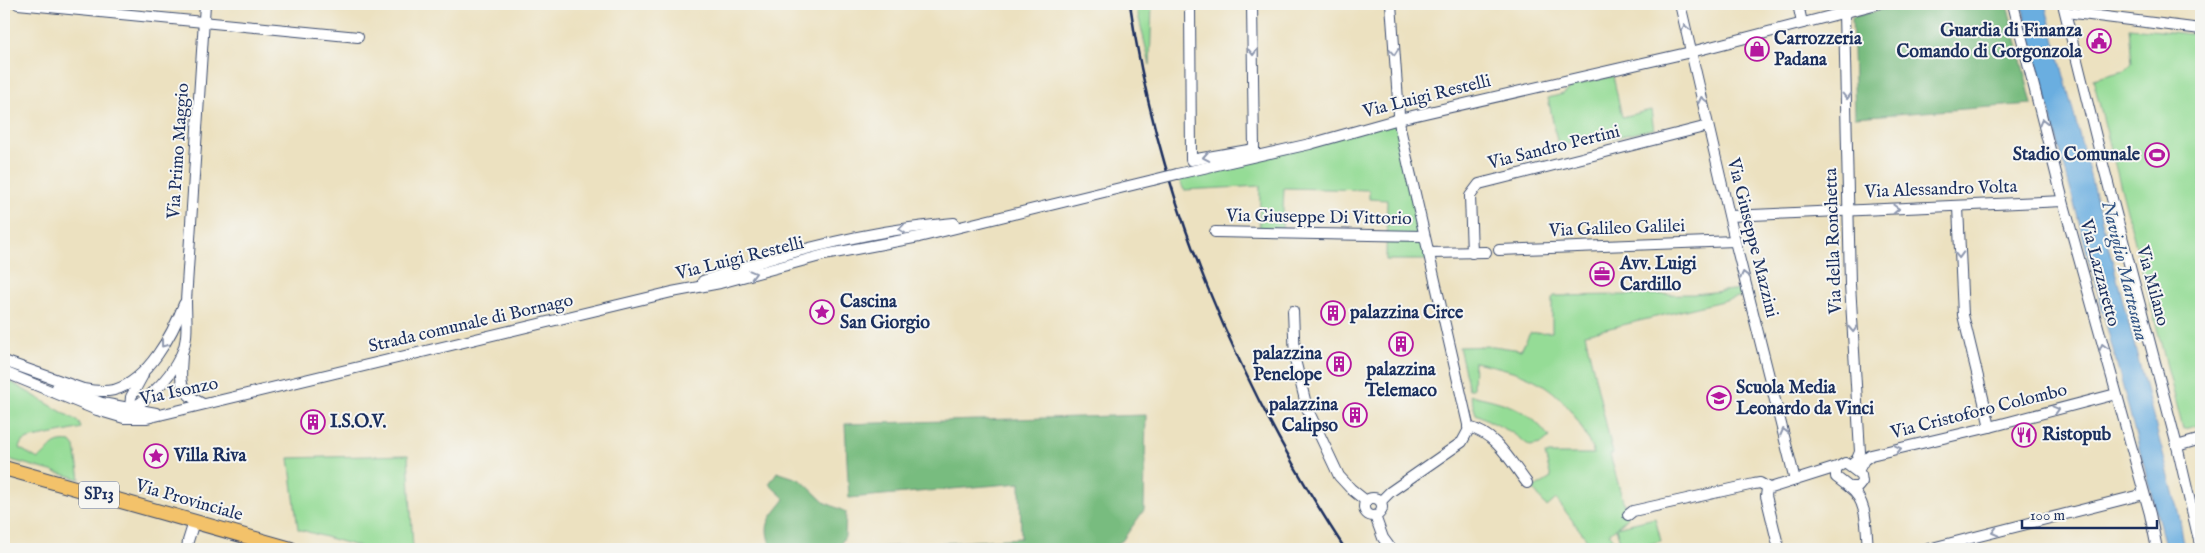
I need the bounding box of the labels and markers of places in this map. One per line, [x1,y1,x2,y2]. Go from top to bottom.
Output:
place label: Guardia di Finanza Comando di Gorgonzola [1896,20,2083,64]
place label: Carrozzeria Padana [1774,28,1863,72]
public building icon: Guardia di Finanza Comando di Gorgonzola [2086,28,2112,54]
shop icon: Carrozzeria Padana [1744,36,1770,62]
sports icon: Stadio Comunale [2144,142,2170,168]
place label: Stadio Comunale [2013,144,2141,167]
place label: Avv. Luigi Cardillo [1619,253,1697,297]
office icon: Avv. Luigi Cardillo [1589,261,1615,287]
place label: Cascina San Giorgio [840,291,930,335]
place icon: Cascina San Giorgio [809,299,835,325]
building icon: palazzina Circe [1320,300,1346,326]
place label: palazzina Circe [1349,302,1464,325]
building icon: palazzina Telemaco [1388,331,1414,357]
place label: palazzina Penelope [1252,343,1323,387]
building icon: palazzina Penelope [1326,351,1352,377]
place label: palazzina Telemaco [1364,359,1437,403]
place label: Scuola Media Leonardo da Vinci [1736,377,1874,421]
school or university icon: Scuola Media Leonardo da Vinci [1706,385,1732,411]
place label: palazzina Calipso [1268,394,1339,438]
building icon: palazzina Calipso [1342,402,1368,428]
building icon: I.S.O.V. [300,409,326,435]
place label: I.S.O.V. [330,411,387,434]
restaurant icon: Ristopub [2011,422,2037,448]
place label: Ristopub [2042,424,2112,447]
place icon: Villa Riva [143,443,169,469]
place label: Villa Riva [173,445,247,468]

